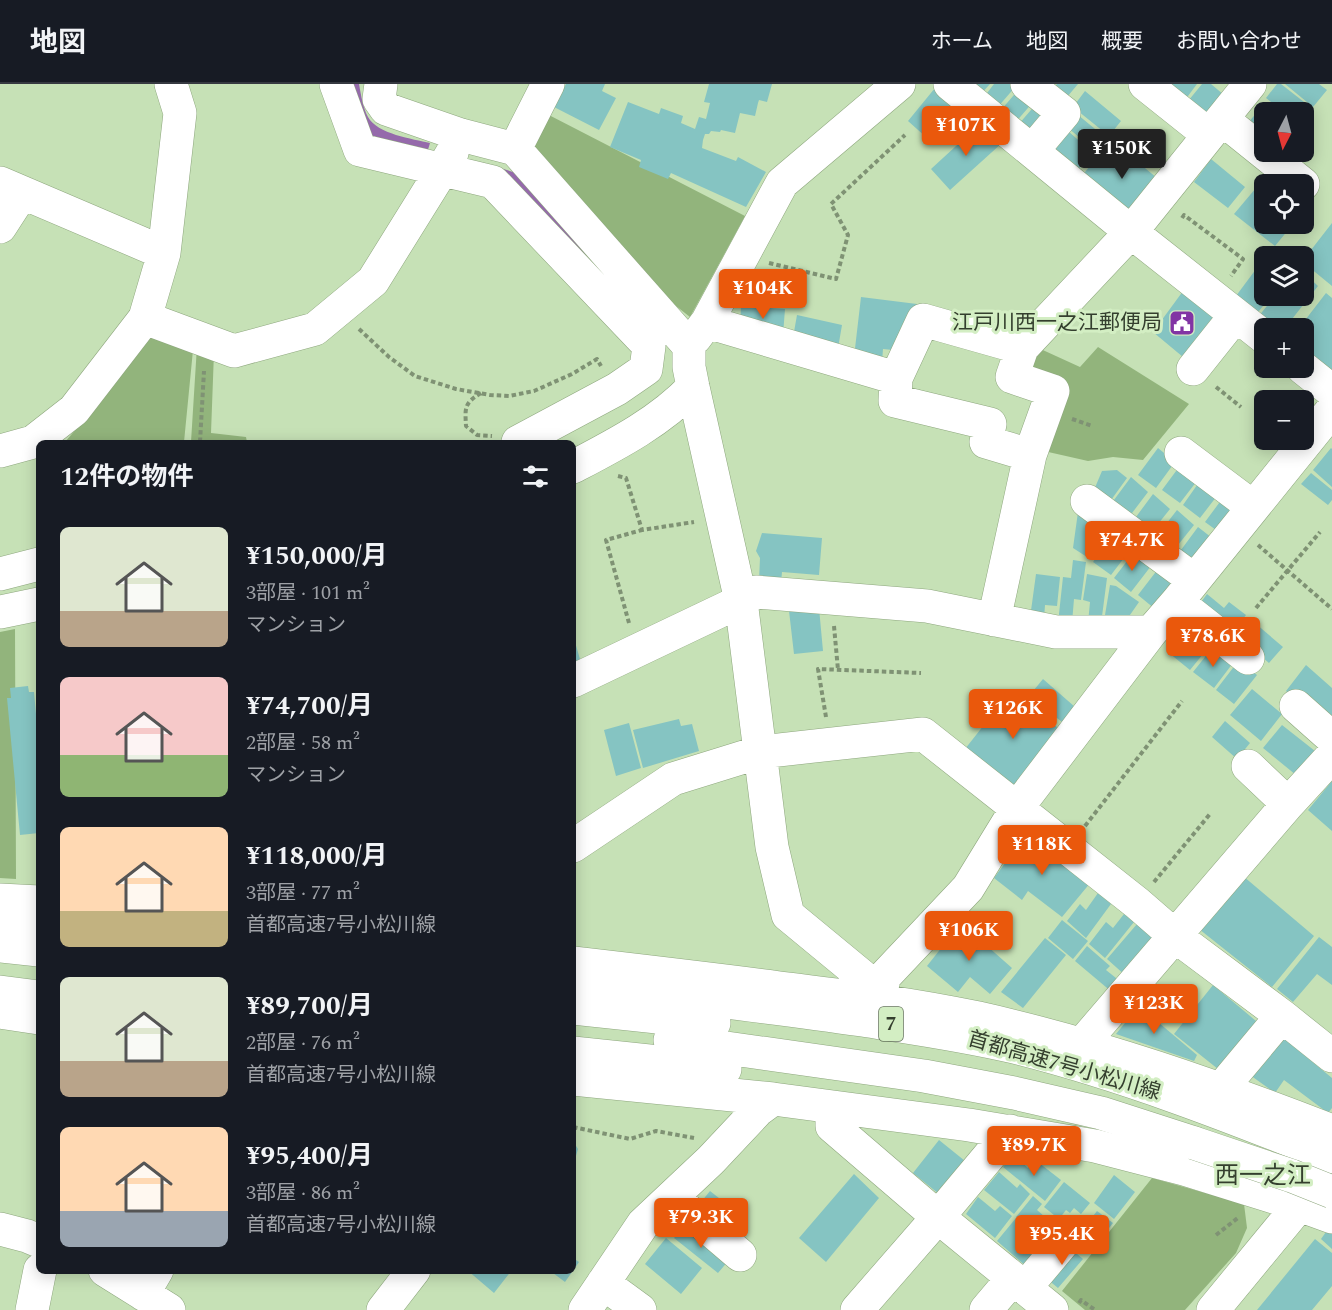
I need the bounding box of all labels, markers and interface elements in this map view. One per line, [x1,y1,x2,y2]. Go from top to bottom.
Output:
text: 地図 [30,21,86,64]
text: ホーム [931,26,993,58]
text: 地図 [1026,26,1068,58]
text: 概要 [1101,26,1143,58]
text: お問い合わせ [1176,26,1302,58]
north arrow [1254,102,1314,162]
map controls [1254,102,1314,450]
pin: ¥107K [924,106,1008,157]
text: ¥107K [936,110,996,140]
pin: ¥150K [1080,129,1164,180]
text: ¥150K [1092,133,1152,163]
button: locate [1254,174,1314,234]
button: layers [1254,246,1314,306]
pin: ¥104K [721,269,805,320]
text: ¥104K [733,273,793,303]
place label: 江戸川西一之江郵便局 [952,307,1162,339]
public building icon: 江戸川西一之江郵便局 [1167,308,1197,338]
button: + [1254,318,1314,378]
button: − [1254,390,1314,450]
text: 12件の物件 [60,457,193,497]
icon: filters [519,460,552,493]
pin: ¥74.7K [1083,521,1181,572]
text: ¥74.7K [1099,525,1165,555]
text: ¥150,000/月 [246,536,388,576]
icon: home [108,551,180,623]
text: 3部屋 · 101 m² [246,578,370,608]
text: マンション [246,610,346,640]
pin: ¥78.6K [1164,617,1262,668]
text: ¥78.6K [1180,621,1246,651]
text: ¥74,700/月 [246,686,373,726]
pin: ¥126K [971,689,1055,740]
text: ¥126K [983,693,1043,723]
icon: home [108,701,180,773]
text: 2部屋 · 58 m² [246,728,360,758]
text: マンション [246,760,346,790]
pin: ¥118K [1000,825,1084,876]
text: ¥118K [1012,829,1072,859]
text: ¥118,000/月 [246,836,388,876]
icon: home [108,851,180,923]
text: 3部屋 · 77 m² [246,878,360,908]
text: 首都高速7号小松川線 [246,910,436,940]
pin: ¥106K [927,911,1011,962]
text: ¥106K [939,915,999,945]
pin: ¥123K [1112,984,1196,1035]
text: ¥89,700/月 [246,986,373,1026]
text: ¥123K [1124,988,1184,1018]
icon: home [108,1001,180,1073]
road number: 7 [879,1007,903,1041]
street label: 首都高速7号小松川線 [964,1023,1164,1109]
text: 2部屋 · 76 m² [246,1028,360,1058]
text: 首都高速7号小松川線 [246,1060,436,1090]
pin: ¥89.7K [985,1126,1083,1177]
text: ¥89.7K [1001,1130,1067,1160]
text: ¥95,400/月 [246,1136,373,1176]
icon: home [108,1151,180,1223]
district label: 西一之江 [1215,1158,1311,1194]
text: 3部屋 · 86 m² [246,1178,360,1208]
pin: ¥79.3K [652,1198,750,1249]
text: ¥79.3K [668,1202,734,1232]
text: 首都高速7号小松川線 [246,1210,436,1240]
pin: ¥95.4K [1013,1215,1111,1266]
text: ¥95.4K [1029,1219,1095,1249]

